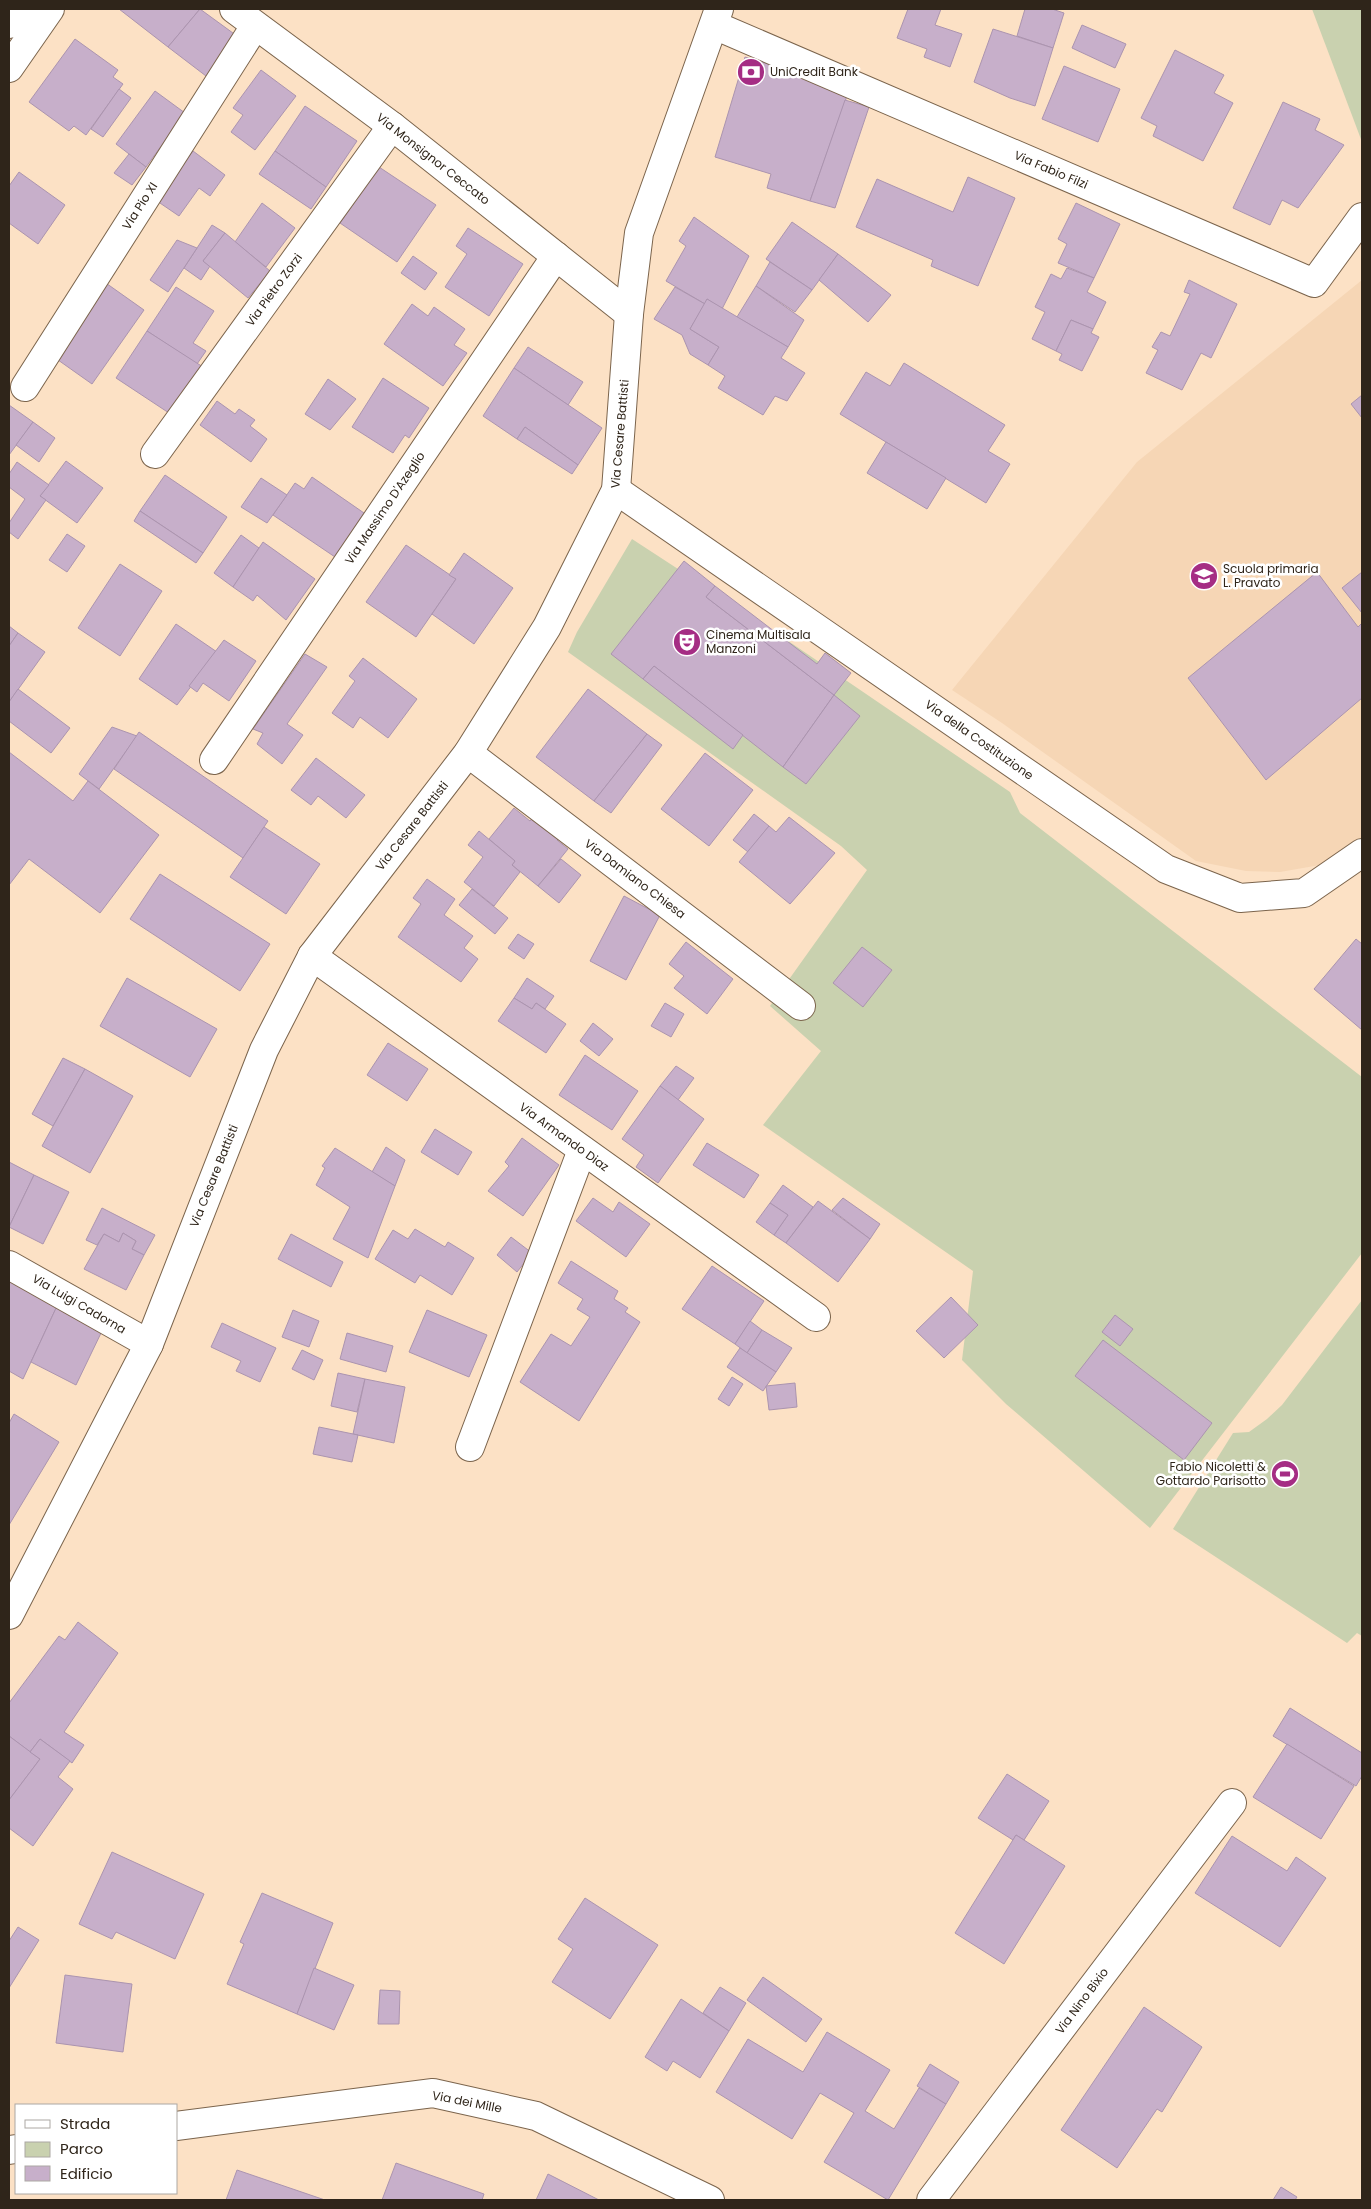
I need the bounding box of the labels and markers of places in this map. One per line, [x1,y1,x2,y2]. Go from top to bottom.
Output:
bank icon: UniCredit Bank [736,57,766,87]
place label: UniCredit Bank [770,63,859,80]
place label: Scuola primaria L. Pravato [1223,560,1319,591]
school or university icon: Scuola primaria L. Pravato [1189,561,1219,591]
place label: Cinema Multisala Manzoni [706,626,811,657]
theatre icon: Cinema Multisala Manzoni [672,627,702,657]
place label: Fabio Nicoletti & Gottardo Parisotto [1156,1458,1266,1489]
sports icon: Fabio Nicoletti & Gottardo Parisotto [1270,1459,1300,1489]

